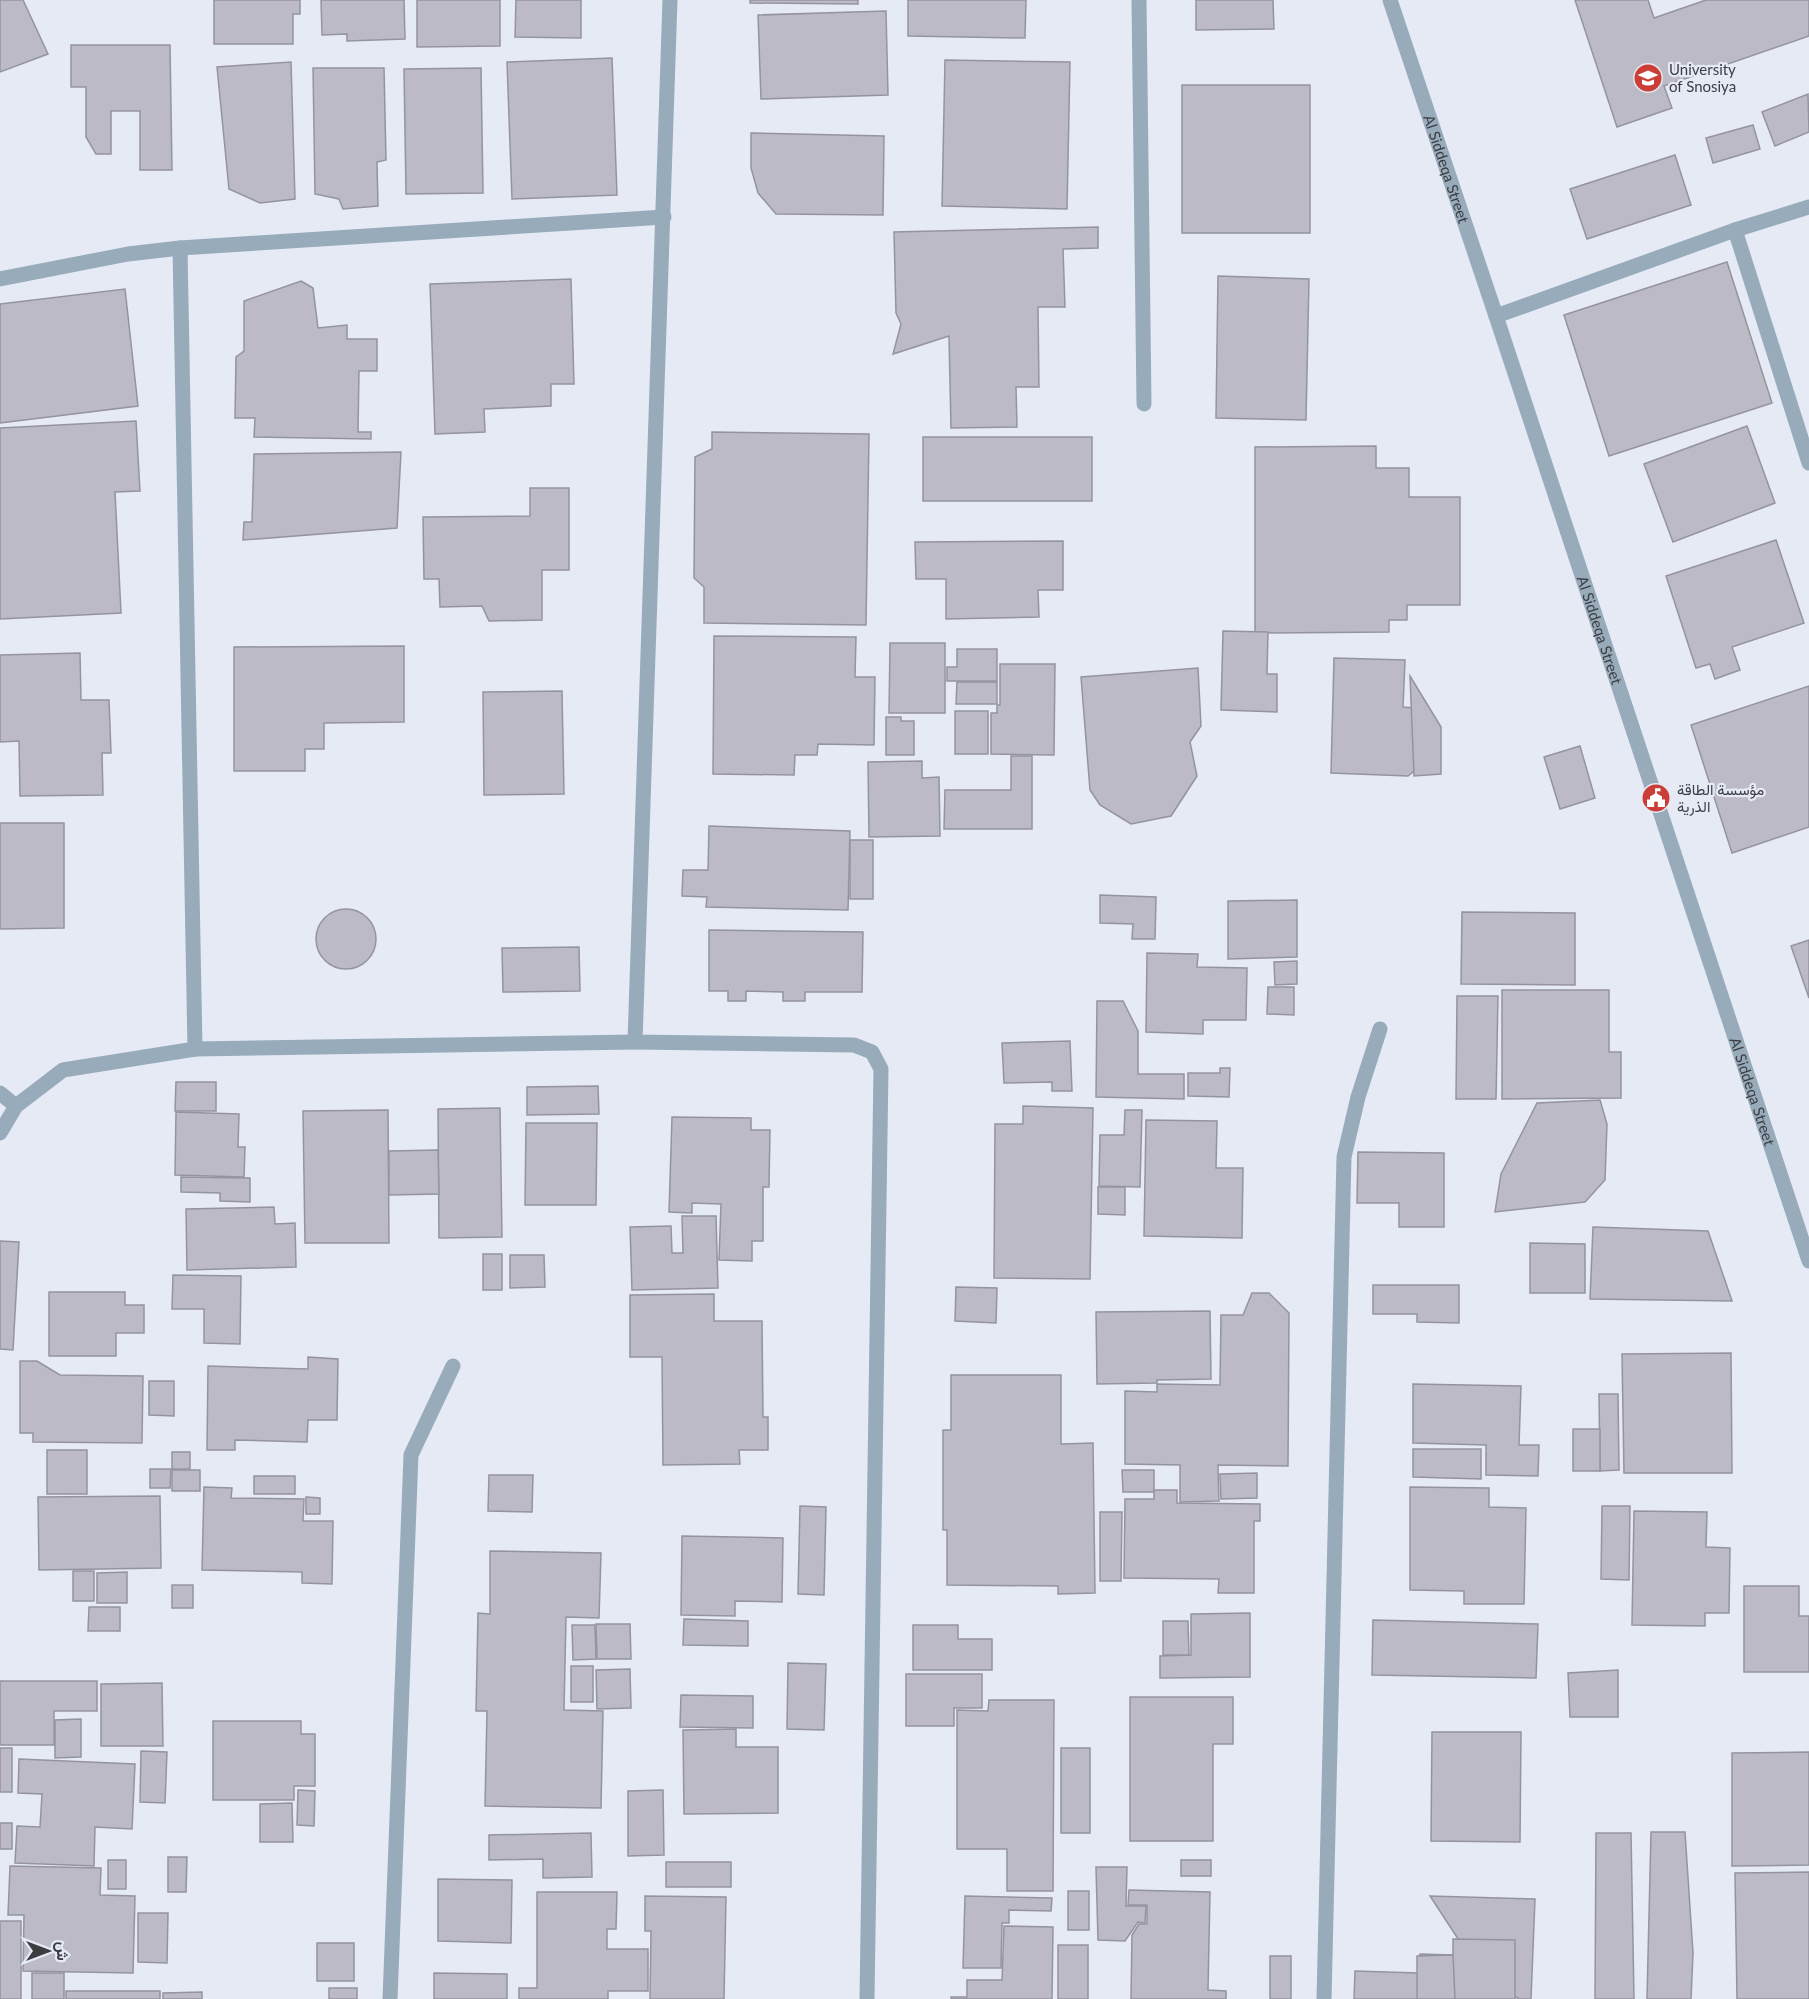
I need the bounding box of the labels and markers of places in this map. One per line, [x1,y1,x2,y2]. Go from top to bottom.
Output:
place label: University of Snosiya [1669,60,1736,95]
school or university icon: University of Snosiya [1632,62,1664,94]
place label: مؤسسة الطاقة الذرية [1677,780,1764,816]
public building icon: مؤسسة الطاقة الذرية [1640,782,1672,814]

